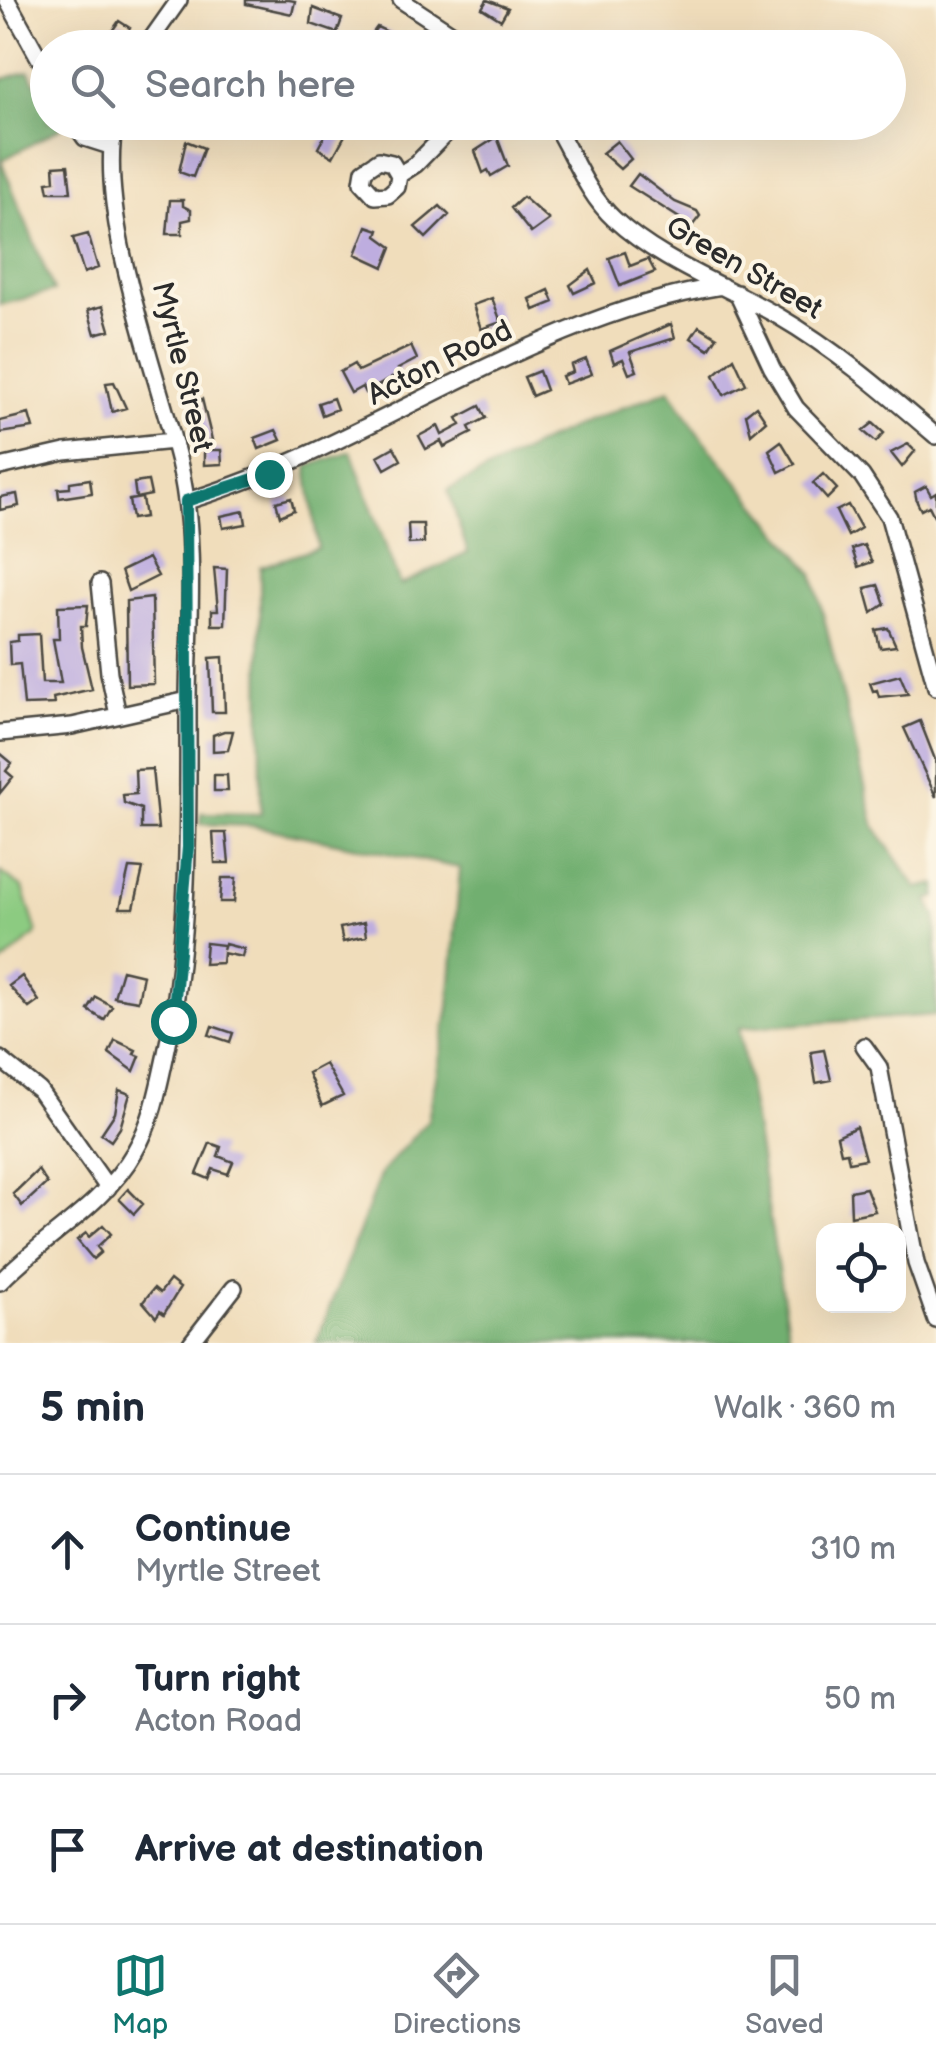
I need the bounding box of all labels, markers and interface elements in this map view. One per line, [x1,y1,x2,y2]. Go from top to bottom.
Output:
search box [30,30,906,140]
icon: search [65,58,120,113]
text: Search here [145,63,356,108]
street label: Green Street [659,209,829,327]
street label: Myrtle Street [143,278,221,456]
street label: Acton Road [362,312,518,414]
route end [247,452,293,498]
route start [151,999,197,1045]
map controls [816,1223,906,1313]
button: locate [816,1223,906,1313]
text: 5 min [40,1383,145,1434]
text: Walk · 360 m [714,1389,896,1428]
text: Continue [135,1507,291,1552]
icon: ahead [40,1522,95,1577]
text: 310 m [810,1530,896,1569]
text: Myrtle Street [135,1552,321,1591]
text: Turn right [135,1657,300,1702]
icon: right [40,1672,95,1727]
text: 50 m [824,1680,896,1719]
text: Acton Road [135,1702,302,1741]
icon: arrive [40,1822,95,1877]
text: Arrive at destination [135,1827,484,1872]
tab: Map [112,1948,168,2041]
tab: Directions [392,1948,521,2041]
tab: Saved [745,1948,824,2041]

